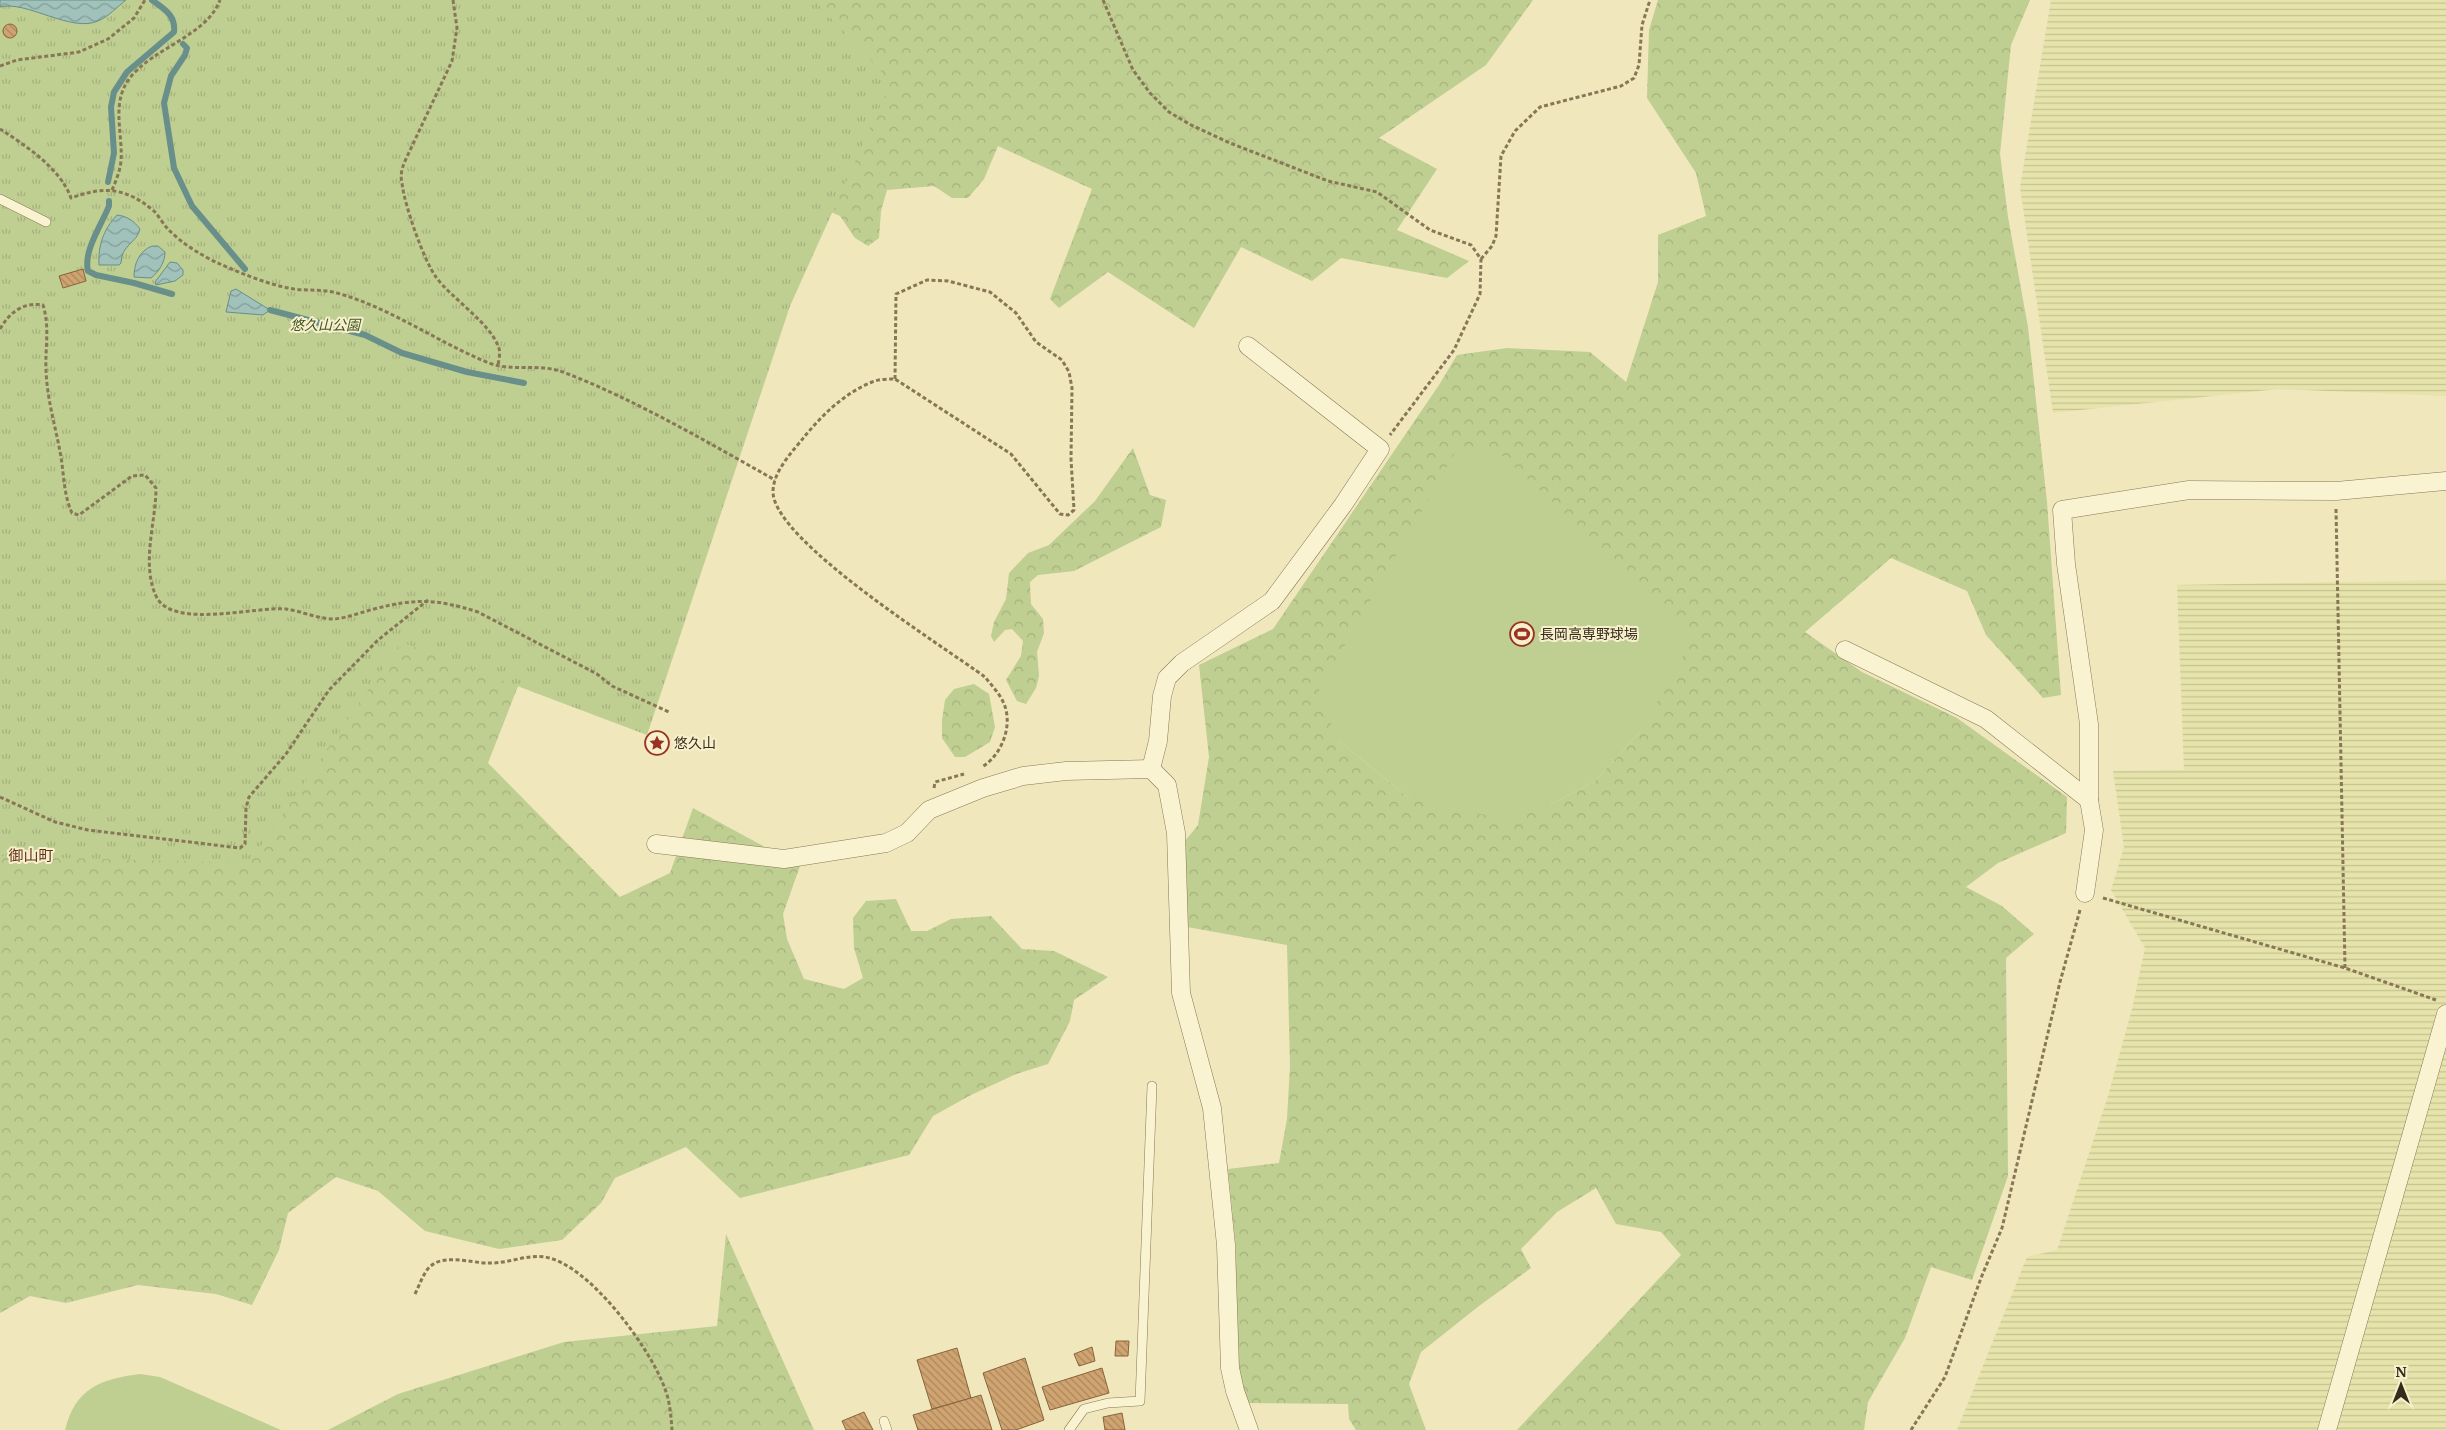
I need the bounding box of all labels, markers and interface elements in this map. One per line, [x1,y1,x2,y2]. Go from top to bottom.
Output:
park label: 悠久山公園 [290,316,362,334]
sports icon: 長岡高専野球場 [1509,621,1535,647]
place label: 長岡高専野球場 [1540,625,1638,643]
place icon: 悠久山 [644,730,670,756]
place label: 悠久山 [674,734,716,752]
district label: 御山町 [8,846,54,865]
north arrow [2376,1360,2426,1410]
text: N [2395,1363,2407,1381]

